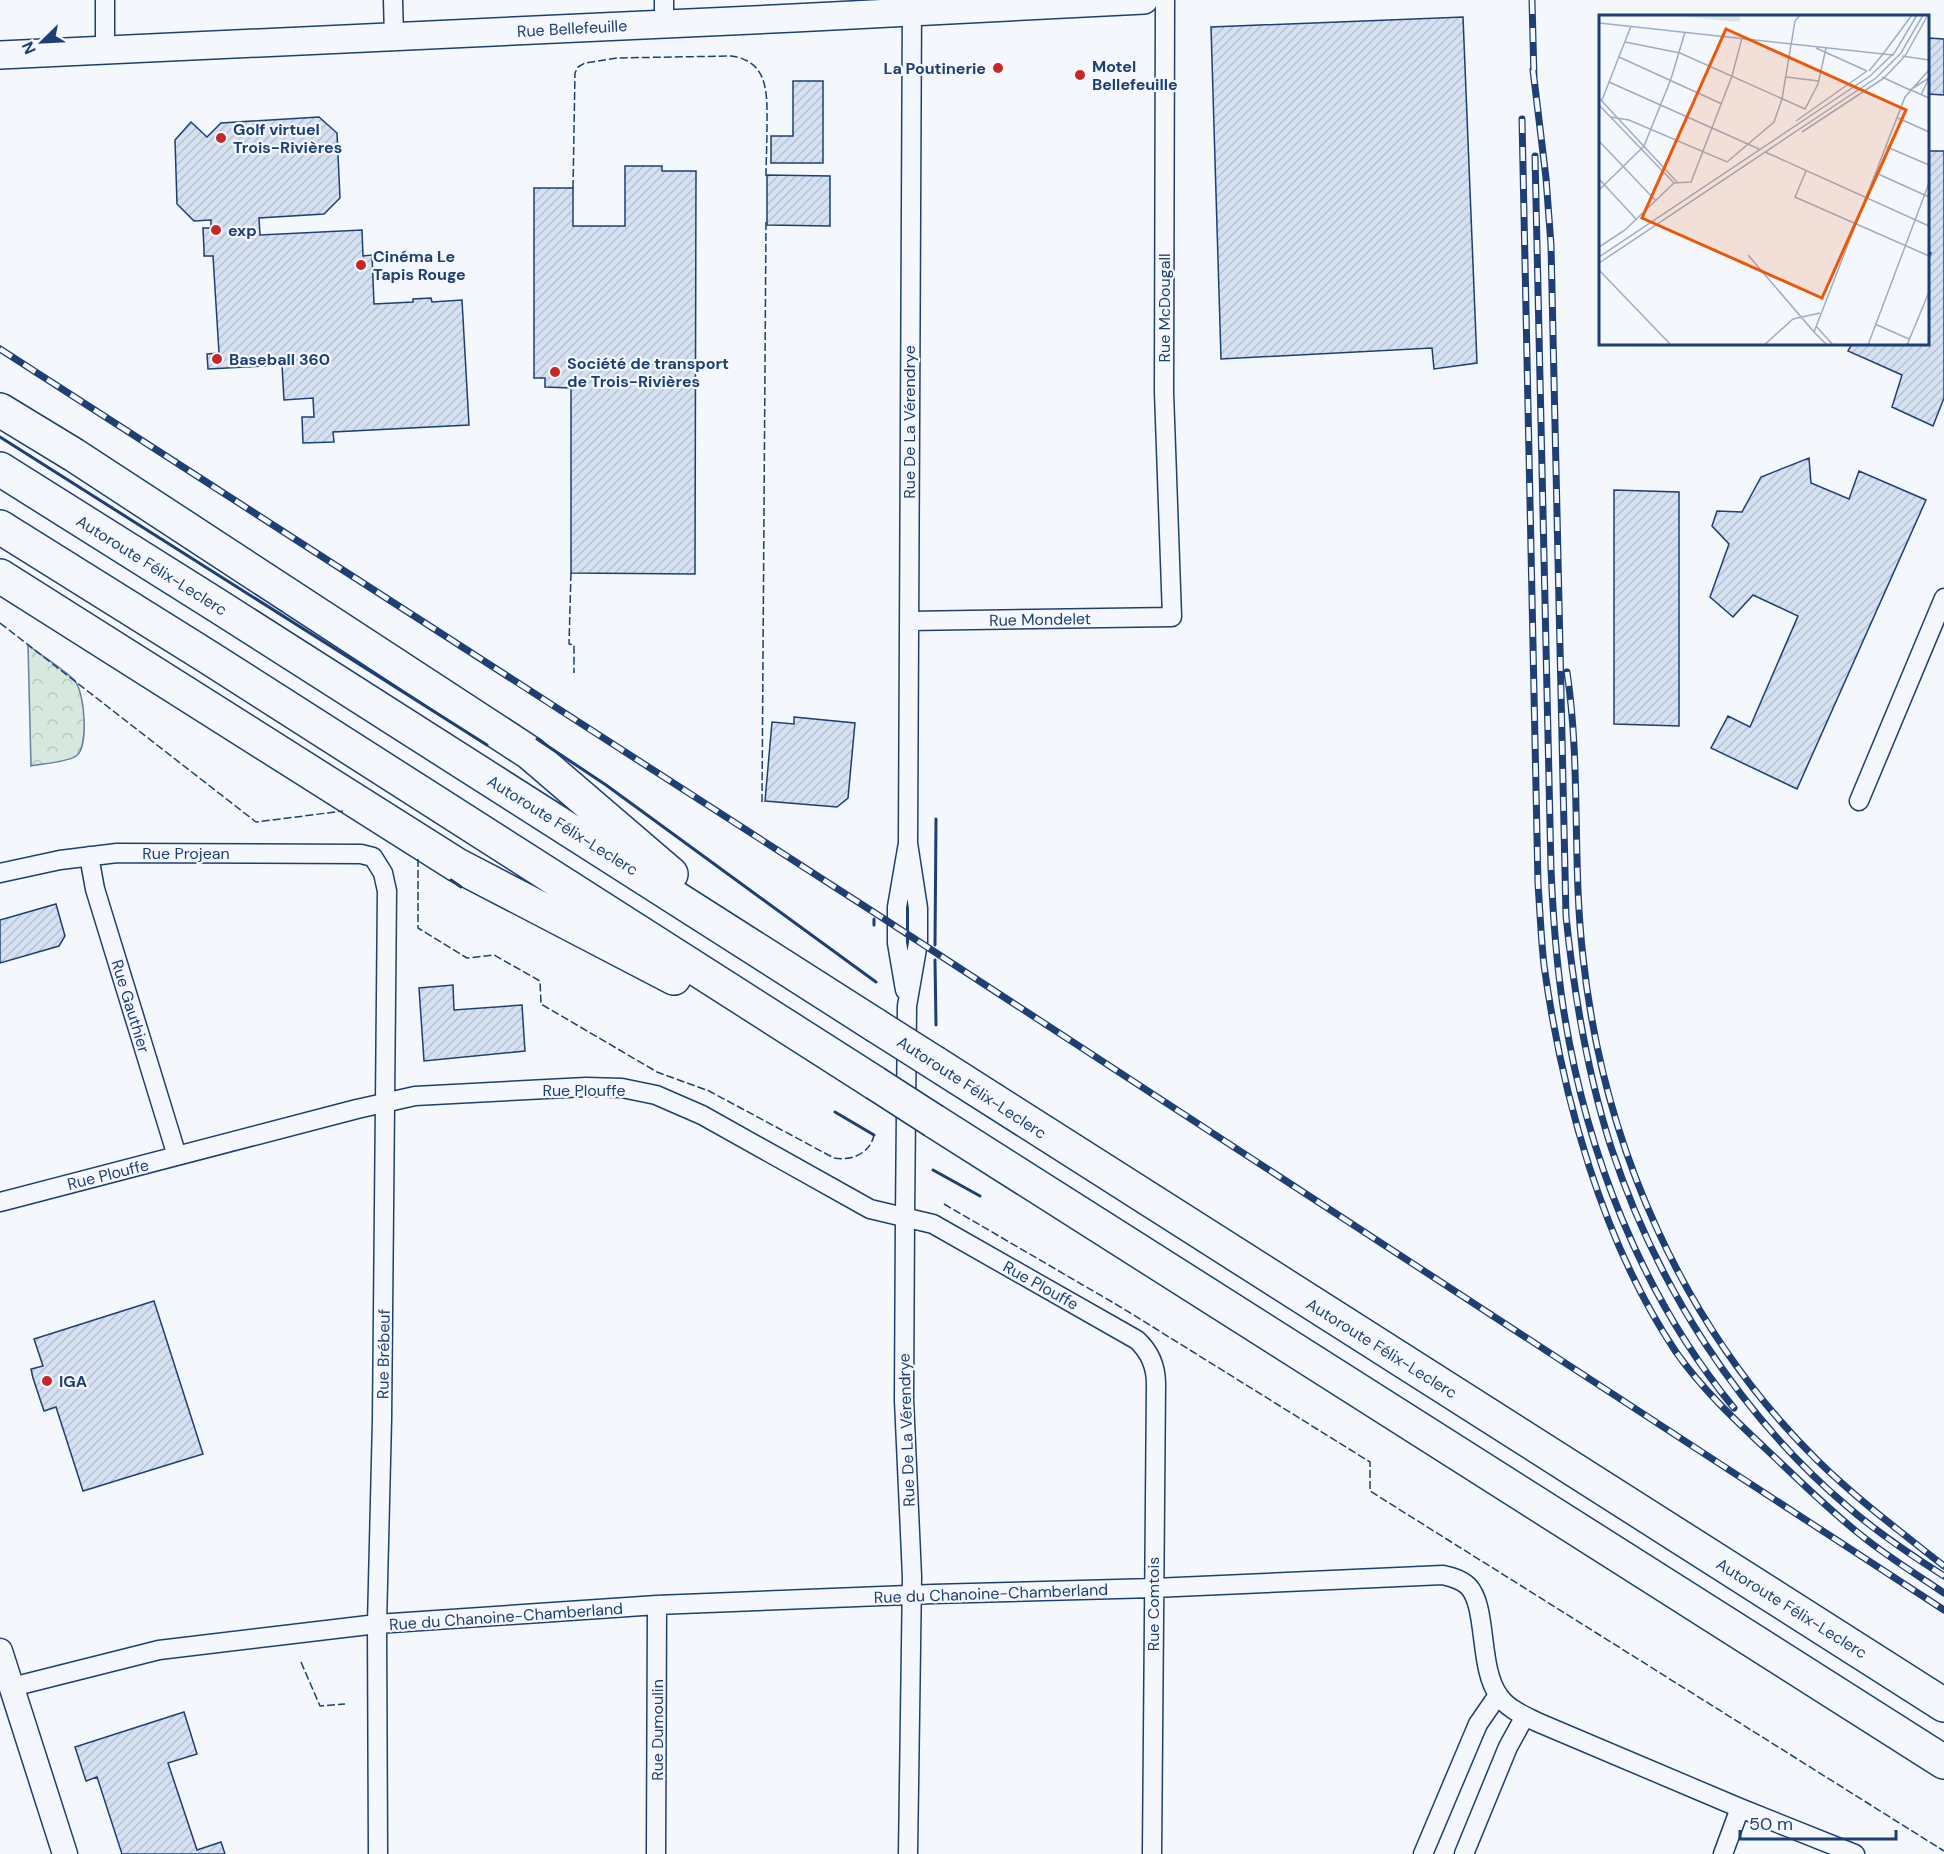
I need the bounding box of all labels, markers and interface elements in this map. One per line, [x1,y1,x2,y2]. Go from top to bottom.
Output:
north arrow [12,12,72,72]
street label: Rue Bellefeuille [516,15,628,42]
inset map [1599,15,1929,345]
text: N [17,38,41,57]
place label: Motel Bellefeuille [1092,56,1178,95]
place label: La Poutinerie [884,58,986,79]
marker: La Poutinerie [991,61,1005,75]
marker: Motel Bellefeuille [1073,68,1087,82]
place label: Golf virtuel Trois-Rivières [233,119,342,158]
marker: Golf virtuel Trois-Rivières [214,131,228,145]
place label: exp [228,220,257,241]
marker: exp [209,223,223,237]
place label: Cinéma Le Tapis Rouge [373,246,466,285]
street label: Rue McDougall [1154,253,1175,363]
marker: Cinéma Le Tapis Rouge [354,258,368,272]
street label: Rue De La Vérendrye [899,345,920,499]
place label: Baseball 360 [229,349,330,370]
marker: Baseball 360 [210,352,224,366]
place label: Société de transport de Trois-Rivières [567,353,729,392]
marker: Société de transport de Trois-Rivières [548,365,562,379]
street label: Autoroute Félix-Leclerc [72,510,231,620]
street label: Rue Mondelet [989,608,1091,631]
street label: Autoroute Félix-Leclerc [483,770,642,880]
street label: Rue Projean [142,843,230,864]
street label: Rue Gauthier [106,957,155,1055]
street label: Autoroute Félix-Leclerc [893,1031,1050,1144]
street label: Rue Plouffe [542,1080,626,1101]
street label: Rue Plouffe [65,1154,151,1195]
street label: Rue Plouffe [999,1256,1082,1315]
street label: Autoroute Félix-Leclerc [1302,1293,1461,1403]
street label: Rue Brébeuf [372,1309,395,1399]
street label: Rue De La Vérendrye [893,1353,920,1507]
place label: IGA [59,1371,87,1392]
marker: IGA [40,1374,54,1388]
street label: Autoroute Félix-Leclerc [1712,1553,1871,1663]
street label: Rue Comtois [1143,1557,1164,1651]
street label: Rue du Chanoine-Chamberland [874,1579,1109,1608]
street label: Rue du Chanoine-Chamberland [388,1598,624,1635]
street label: Rue Dumoulin [647,1679,668,1781]
scale bar [1740,1803,1896,1841]
text: 50 m [1749,1812,1793,1836]

